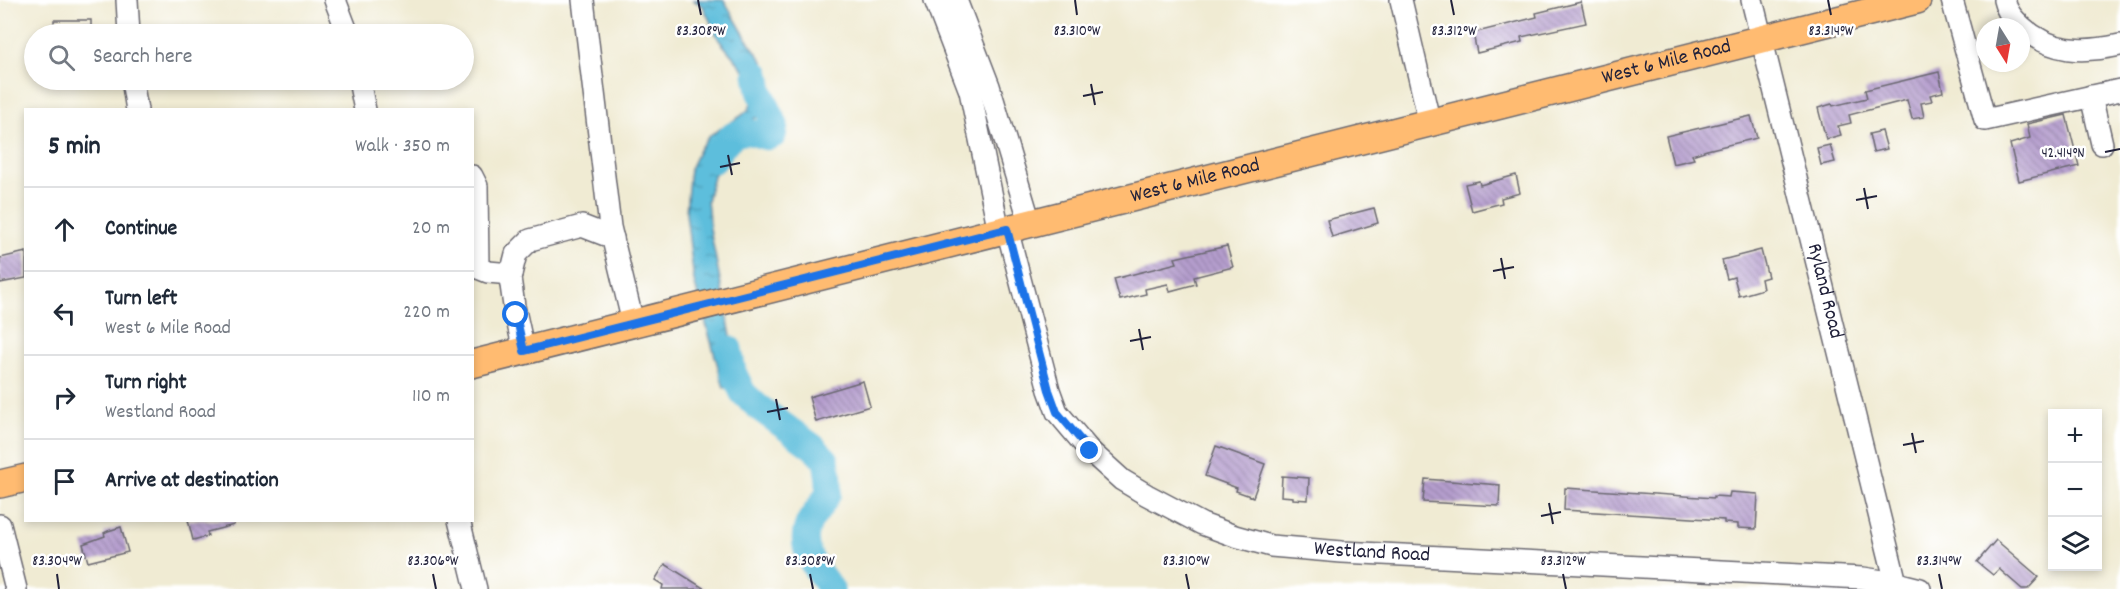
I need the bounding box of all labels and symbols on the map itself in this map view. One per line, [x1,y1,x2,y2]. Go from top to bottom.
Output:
north arrow [1976,18,2030,72]
text: 83.308°W [676,21,726,43]
text: 83.310°W [1054,21,1101,43]
text: 83.312°W [1431,21,1477,43]
text: 83.314°W [1809,21,1854,43]
street label: West 6 Mile Road [1599,32,1735,94]
text: 42.414°N [2041,143,2085,165]
street label: West 6 Mile Road [1128,151,1263,212]
street label: Ryland Road [1798,240,1850,342]
route start [502,301,528,327]
route end [1076,437,1102,463]
street label: Westland Road [1312,535,1431,571]
text: 83.304°W [32,551,82,573]
text: 83.306°W [408,551,459,573]
text: 83.308°W [785,551,835,573]
text: 83.310°W [1163,551,1210,573]
text: 83.312°W [1540,551,1586,573]
text: 83.314°W [1917,551,1962,573]

